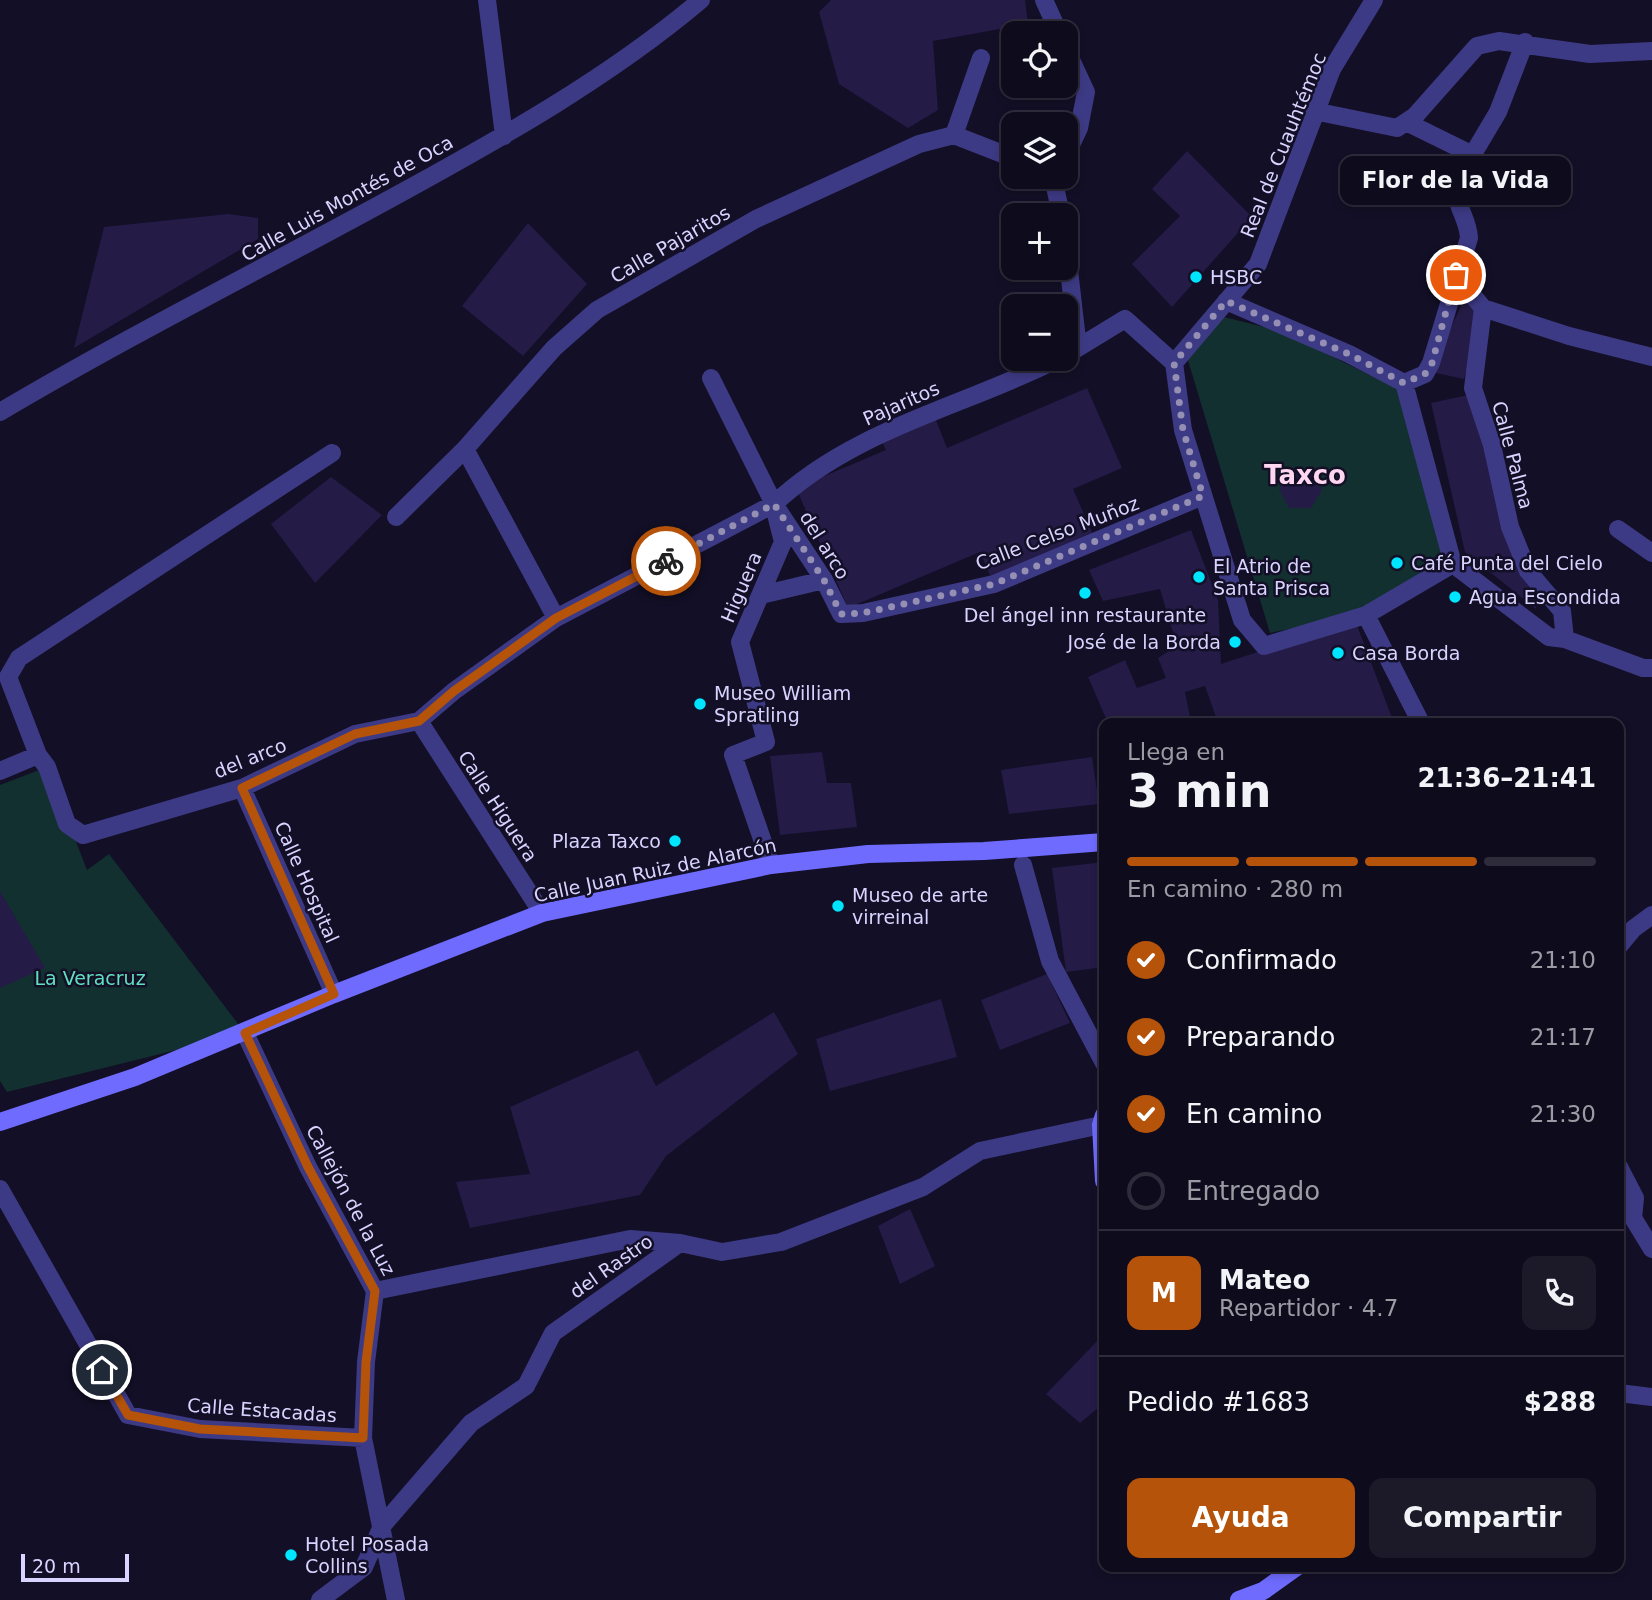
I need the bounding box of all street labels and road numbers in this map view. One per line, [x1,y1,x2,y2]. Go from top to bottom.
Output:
street label: Real de Cuauhtémoc [1236,49,1330,241]
street label: Calle Luis Montés de Oca [237,131,457,265]
street label: Calle Pajaritos [606,201,734,287]
street label: Pajaritos [859,376,943,430]
street label: Calle Palma [1488,399,1538,511]
street label: Calle Celso Muñoz [972,492,1142,574]
street label: del arco [795,507,855,583]
street label: Higuera [716,548,766,626]
street label: del arco [211,734,289,782]
street label: Calle Higuera [454,746,542,866]
street label: Calle Hospital [270,818,344,946]
street label: Calle Juan Ruiz de Alarcón [532,834,778,906]
street label: Callejón de la Luz [302,1121,400,1279]
street label: del Rastro [565,1229,657,1303]
street label: Calle Estacadas [186,1394,338,1426]

